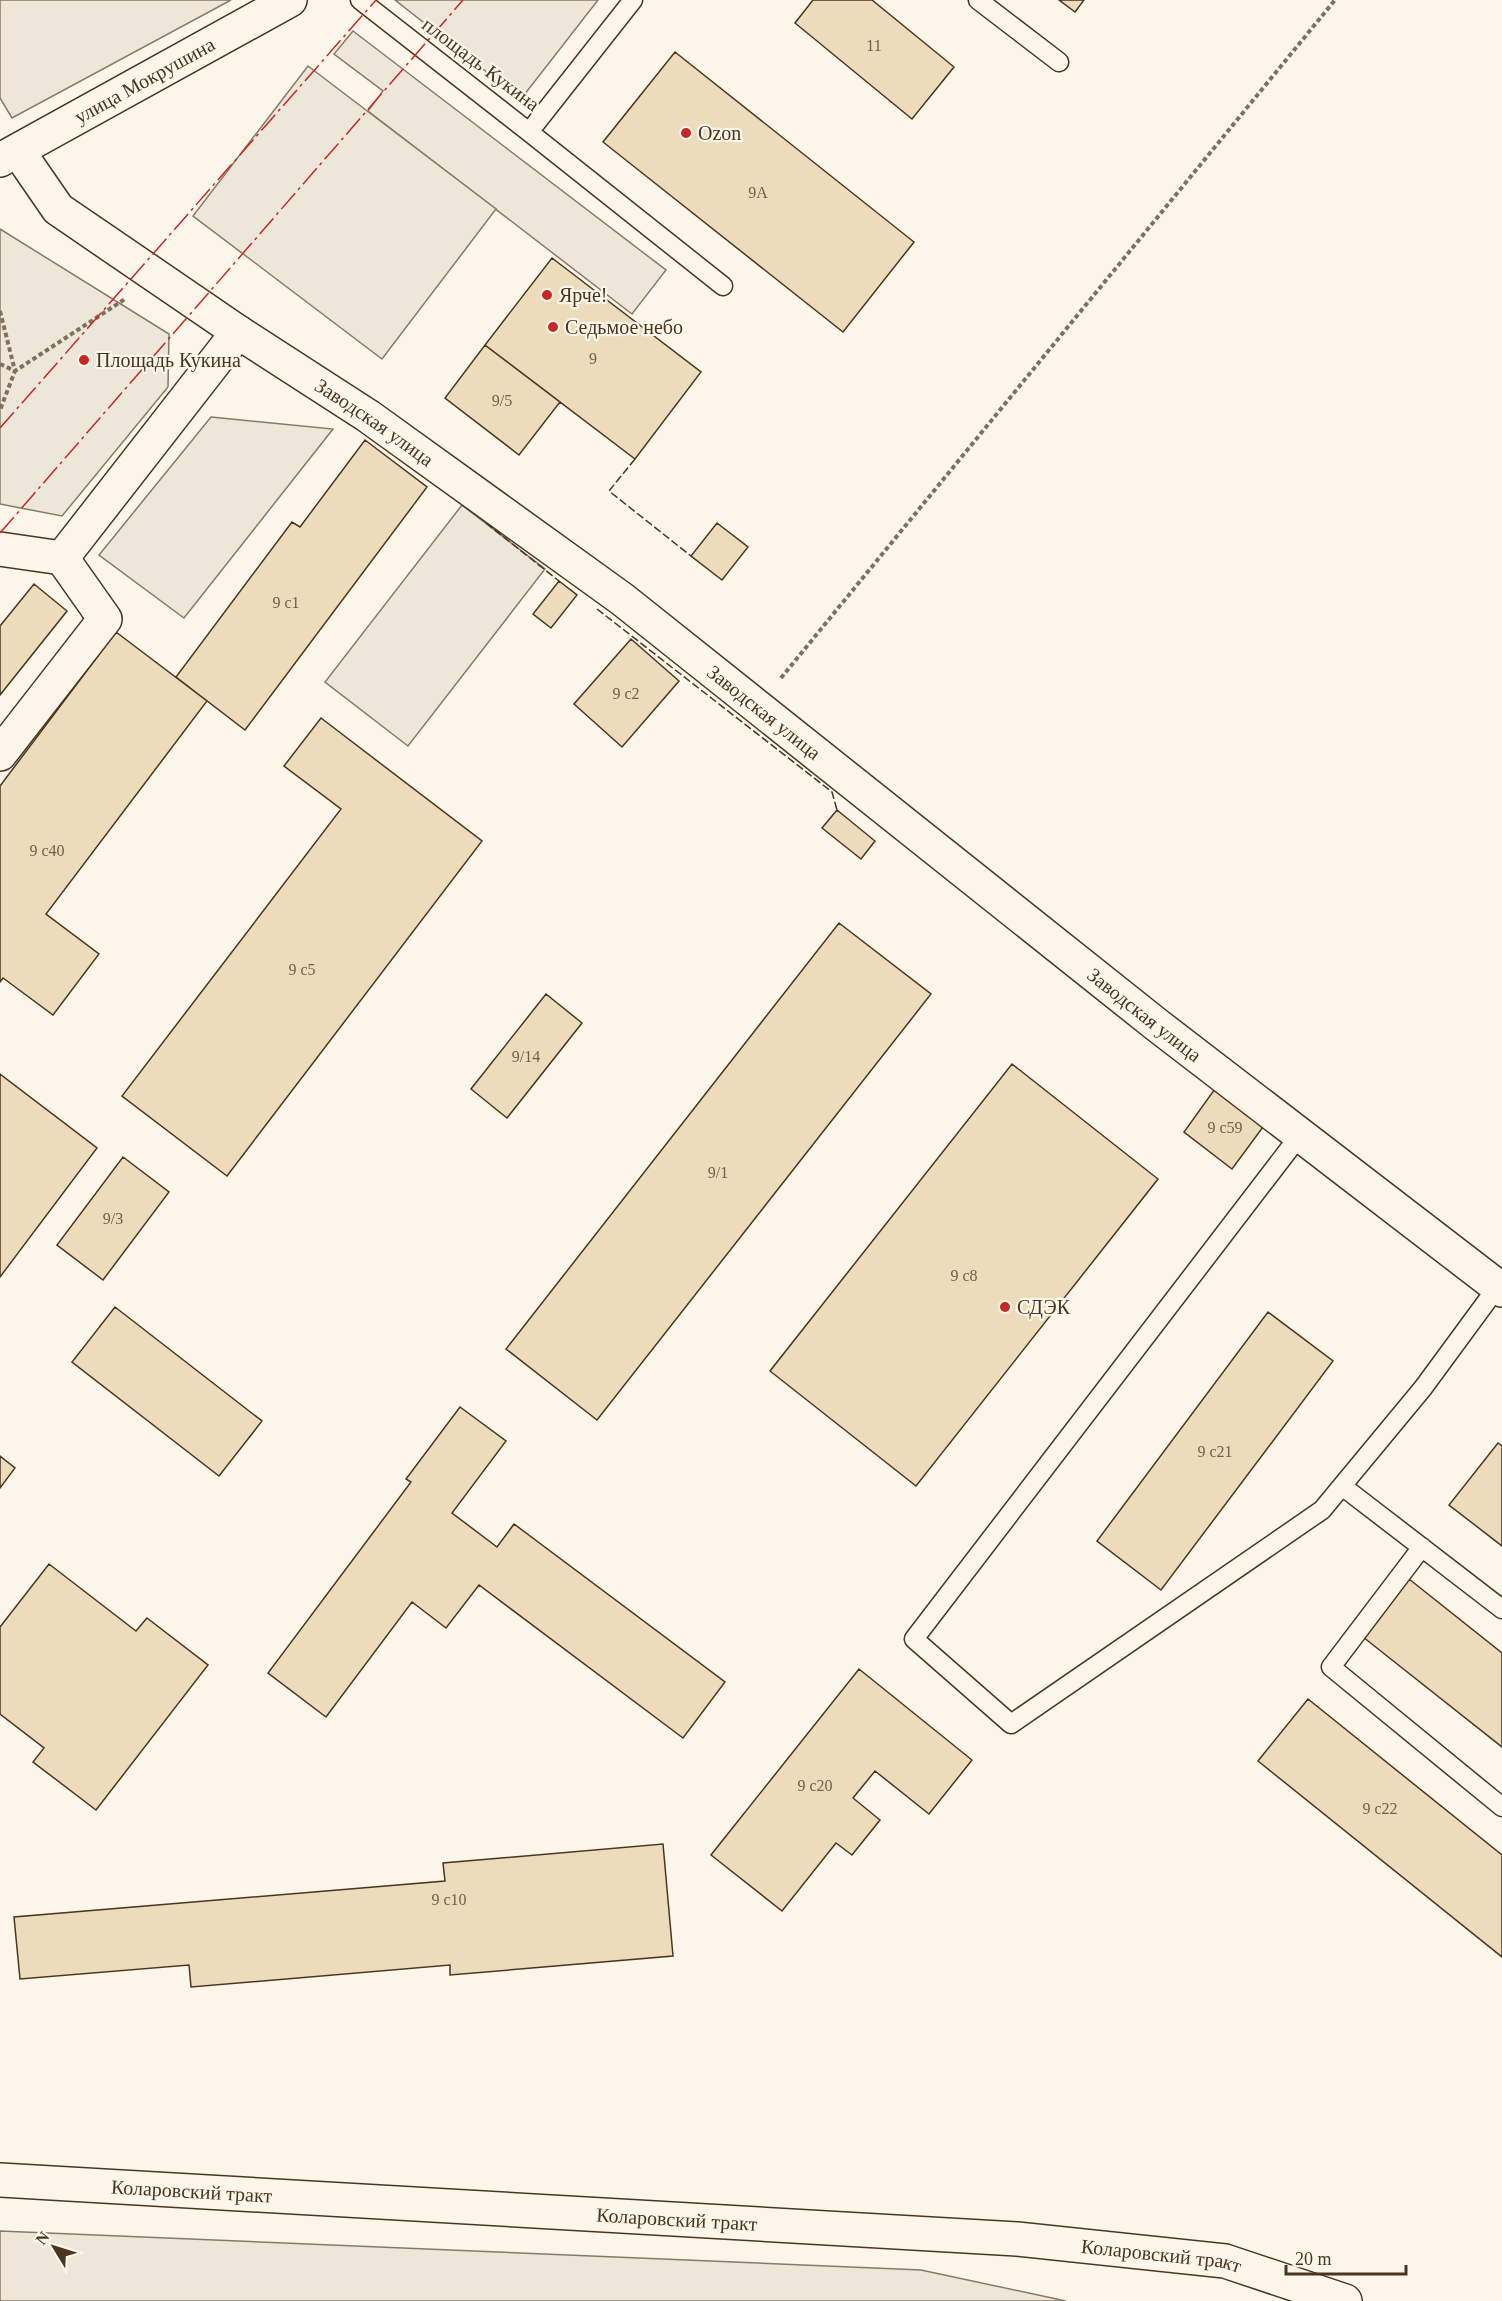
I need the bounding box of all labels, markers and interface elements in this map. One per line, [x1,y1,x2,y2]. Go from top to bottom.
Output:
street label: площадь Кукина [417,13,544,116]
street label: улица Мокрушина [70,33,219,129]
house number: 11 [866,37,882,54]
place label: Ozon [698,122,741,144]
marker: Ozon [679,126,693,140]
house number: 9А [748,184,768,201]
place label: Ярче! [559,284,607,307]
marker: Ярче! [540,288,554,302]
place label: Седьмое небо [565,316,683,339]
marker: Седьмое небо [546,320,560,334]
place label: Площадь Кукина [96,349,241,372]
house number: 9 [589,350,597,367]
marker: Площадь Кукина [77,353,91,367]
street label: Заводская улица [311,374,438,471]
house number: 9/5 [492,392,512,409]
house number: 9 с1 [272,594,300,611]
street label: Заводская улица [703,660,825,764]
house number: 9 с2 [612,685,640,702]
house number: 9 с40 [29,842,65,859]
house number: 9 с5 [288,961,316,978]
street label: Заводская улица [1083,963,1206,1066]
house number: 9/14 [512,1048,540,1065]
house number: 9 с59 [1207,1119,1243,1136]
house number: 9/1 [708,1164,728,1181]
house number: 9/3 [103,1210,123,1227]
house number: 9 с8 [950,1267,978,1284]
place label: СДЭК [1017,1296,1071,1319]
marker: СДЭК [998,1300,1012,1314]
house number: 9 с21 [1197,1443,1233,1460]
house number: 9 с20 [797,1777,833,1794]
house number: 9 с22 [1362,1800,1398,1817]
house number: 9 с10 [431,1891,467,1908]
street label: Коларовский тракт [110,2175,273,2207]
street label: Коларовский тракт [596,2204,758,2235]
north arrow [24,2217,84,2277]
text: N [32,2228,53,2248]
street label: Коларовский тракт [1080,2235,1245,2277]
scale bar [1286,2238,1406,2276]
text: 20 m [1295,2249,1332,2269]

